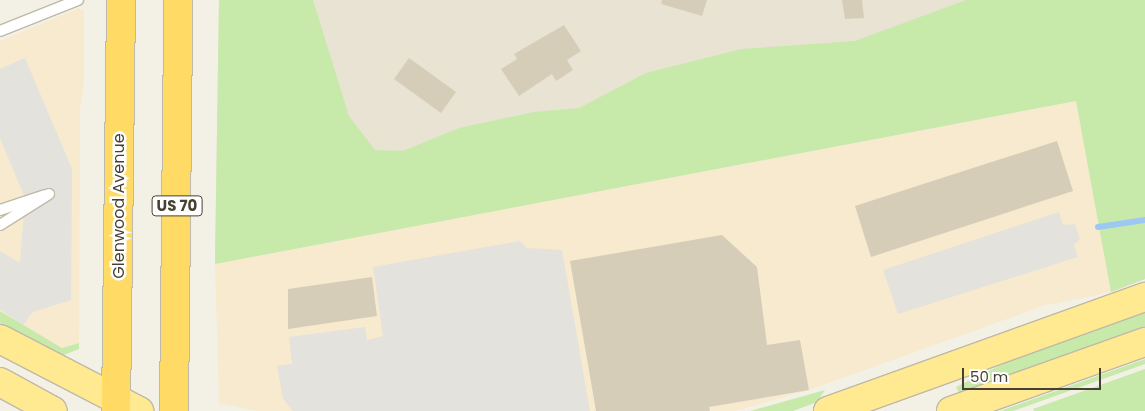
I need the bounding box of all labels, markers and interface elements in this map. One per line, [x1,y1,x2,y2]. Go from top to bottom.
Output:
street label: Glenwood Avenue [109,133,129,279]
road number: US 70 [151,194,203,218]
scale bar [965,358,1104,390]
text: 50 m [970,366,1008,387]

